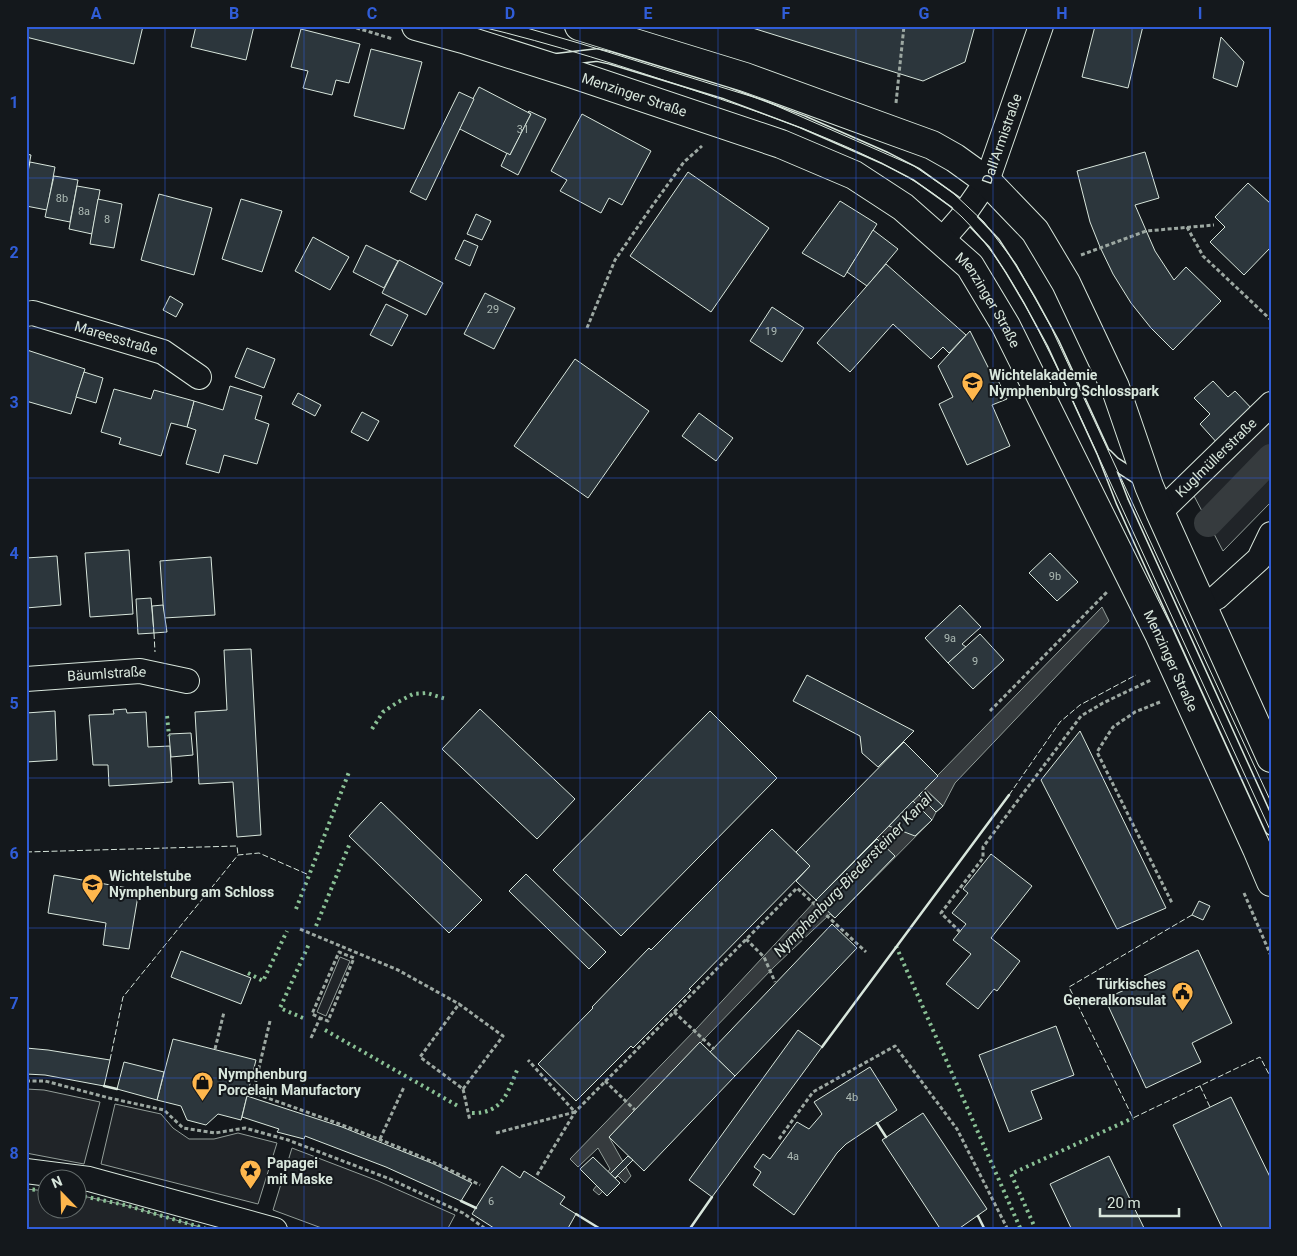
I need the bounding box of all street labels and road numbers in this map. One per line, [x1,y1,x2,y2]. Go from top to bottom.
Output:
street label: Menzinger Straße [580,70,689,120]
street label: Dall'Armistraße [979,92,1025,186]
street label: Menzinger Straße [952,249,1023,350]
street label: Mareesstraße [73,318,160,358]
street label: Kuglmüllerstraße [1172,415,1260,500]
street label: Menzinger Straße [1140,608,1201,714]
street label: Bäumlstraße [67,663,148,684]

